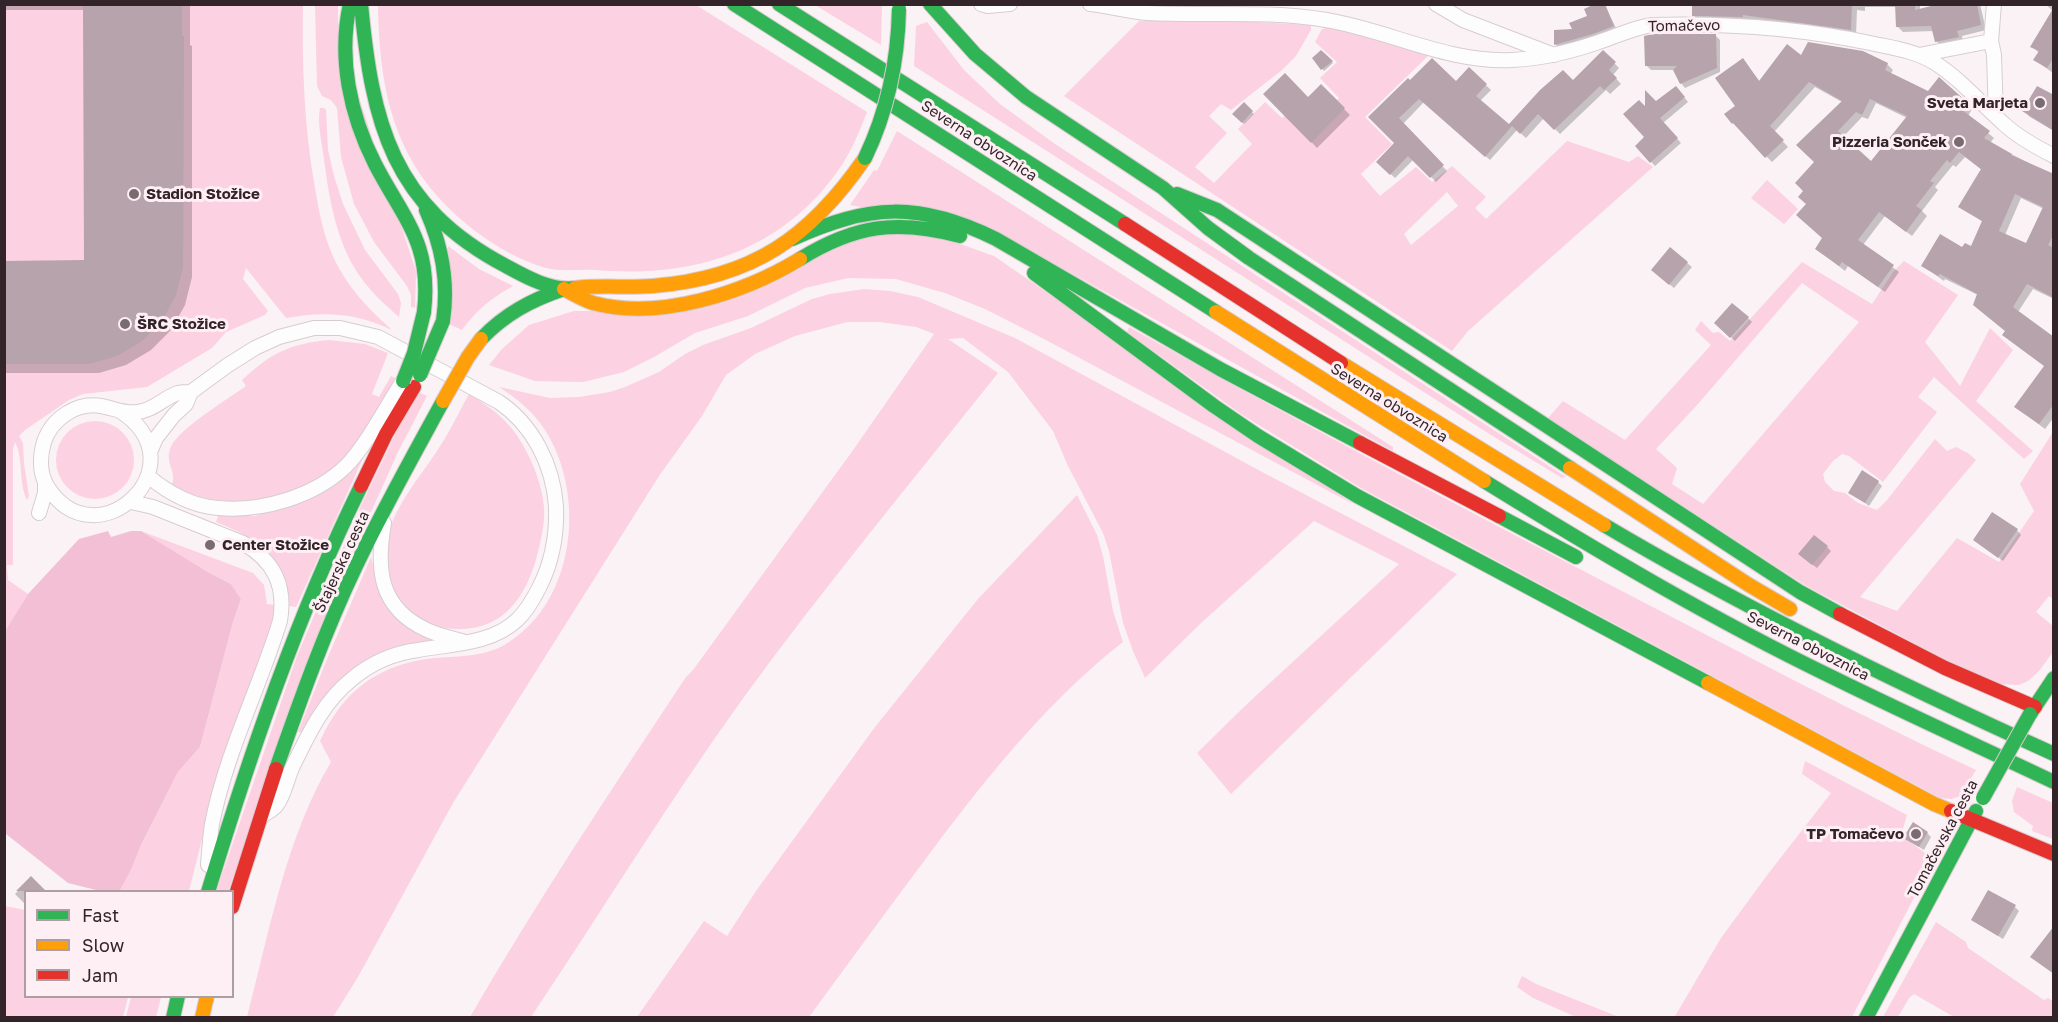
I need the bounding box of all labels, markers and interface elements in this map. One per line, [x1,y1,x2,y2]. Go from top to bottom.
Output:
street label: Tomačevo [1648,16,1720,36]
place label: Sveta Marjeta [1927,94,2028,112]
marker: Sveta Marjeta [2033,96,2047,110]
street label: Severna obvoznica [918,97,1040,185]
place label: Pizzeria Sonček [1832,133,1947,151]
marker: Pizzeria Sonček [1952,135,1966,149]
place label: Stadion Stožice [146,185,260,203]
marker: Stadion Stožice [127,187,141,201]
place label: ŠRC Stožice [137,315,226,333]
marker: ŠRC Stožice [118,317,132,331]
street label: Severna obvoznica [1327,360,1451,446]
street label: Štajerska cesta [311,508,373,616]
place label: Center Stožice [222,536,329,554]
marker: Center Stožice [203,538,217,552]
street label: Severna obvoznica [1744,607,1872,685]
street label: Tomačevska cesta [1904,777,1982,901]
place label: TP Tomačevo [1806,825,1904,843]
marker: TP Tomačevo [1909,827,1923,841]
legend [24,890,234,998]
text: Fast [82,904,119,926]
text: Slow [82,934,124,956]
text: Jam [82,964,118,986]

